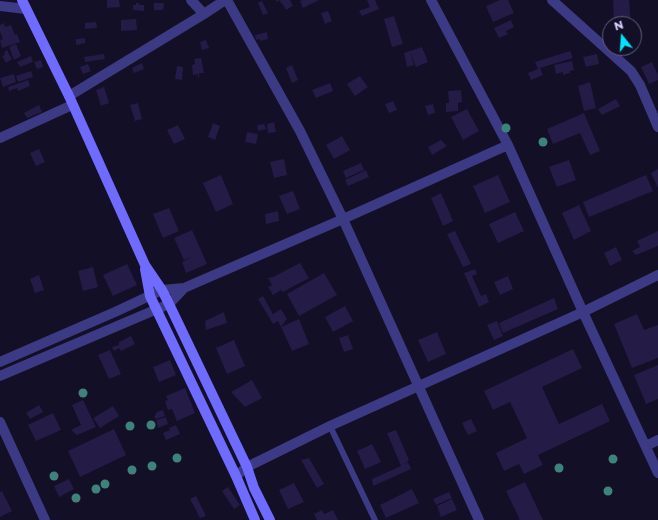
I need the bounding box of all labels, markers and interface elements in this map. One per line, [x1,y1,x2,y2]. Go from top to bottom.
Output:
north arrow [602,16,642,56]
text: N [612,17,625,33]

